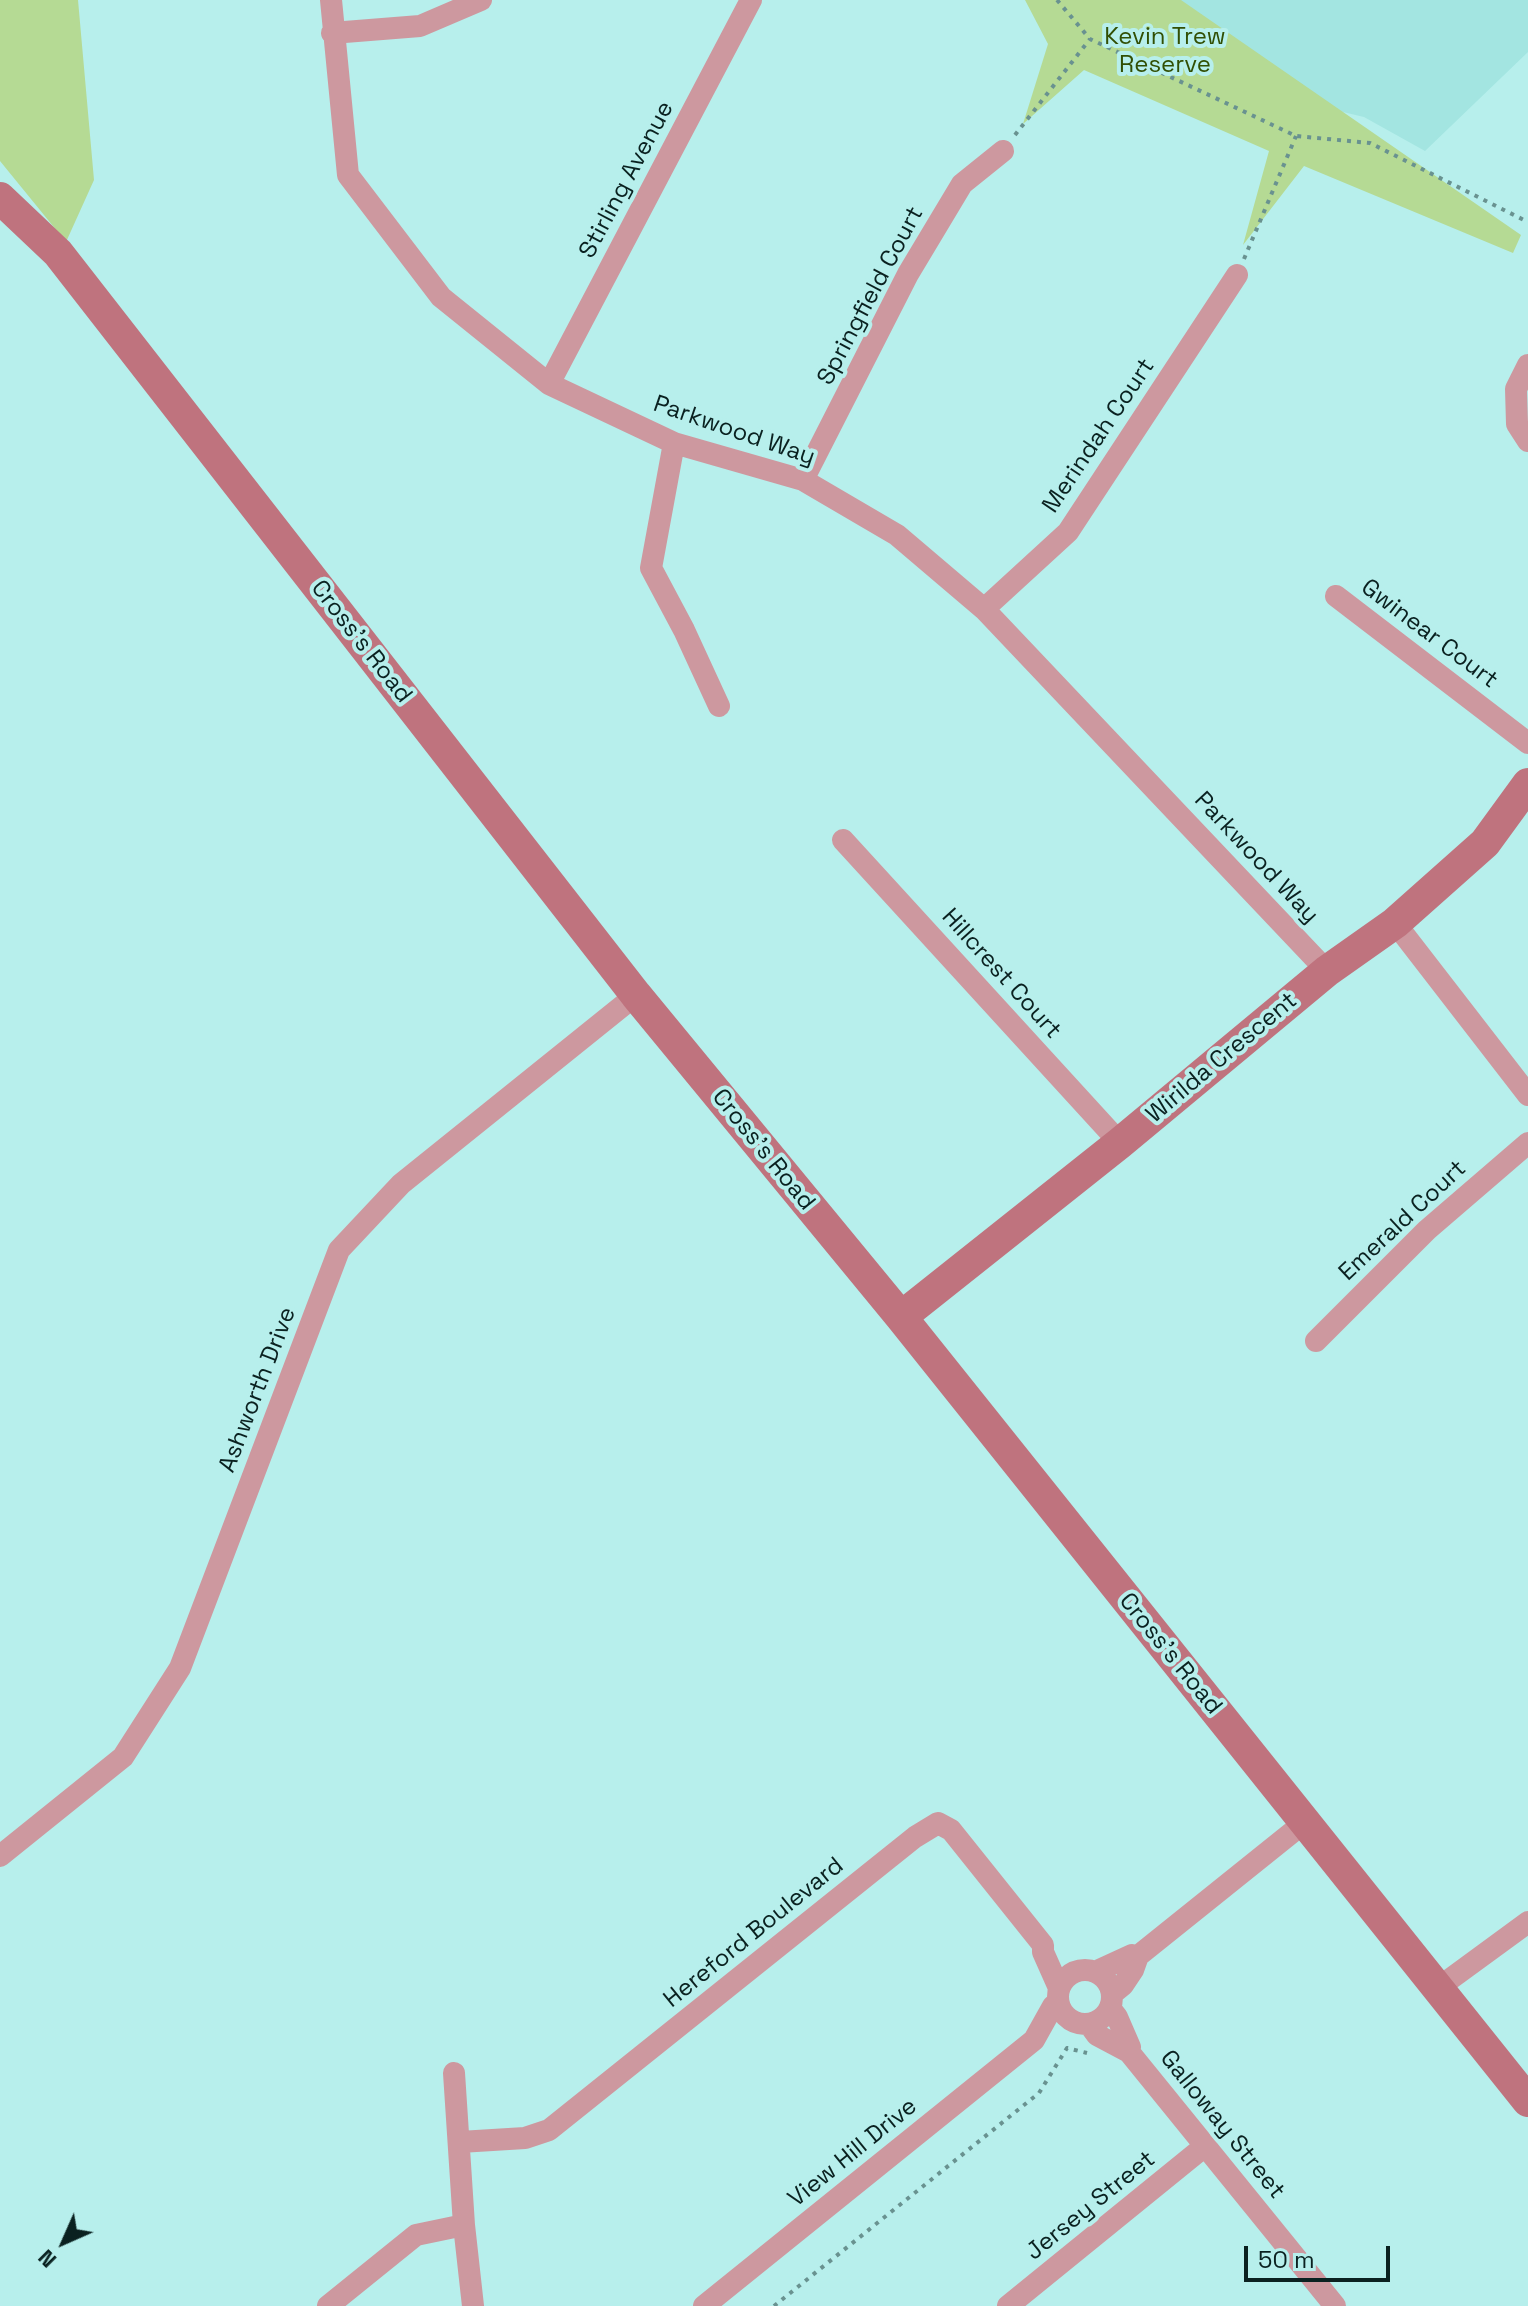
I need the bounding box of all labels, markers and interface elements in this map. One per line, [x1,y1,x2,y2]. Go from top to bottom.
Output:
park label: Kevin Trew Reserve [1104,23,1226,79]
street label: Stirling Avenue [574,97,680,263]
street label: Springfield Court [812,202,930,390]
street label: Merindah Court [1037,353,1161,519]
street label: Parkwood Way [649,390,819,472]
street label: Gwinear Court [1355,573,1503,695]
street label: Cross's Road [304,575,418,709]
street label: Parkwood Way [1188,786,1324,930]
street label: Hillcrest Court [935,903,1067,1045]
street label: Wirilda Crescent [1141,987,1303,1129]
street label: Cross's Road [705,1084,821,1216]
street label: Emerald Court [1333,1155,1473,1287]
street label: Ashworth Drive [213,1303,303,1477]
street label: Cross's Road [1112,1588,1228,1720]
street label: Hereford Boulevard [658,1852,850,2014]
street label: Galloway Street [1153,2045,1291,2205]
street label: View Hill Drive [783,2092,923,2214]
street label: Jersey Street [1021,2145,1161,2267]
north arrow [24,2202,104,2282]
scale bar [1248,2230,1394,2280]
text: N [32,2244,62,2274]
text: 50 m [1258,2244,1315,2275]

